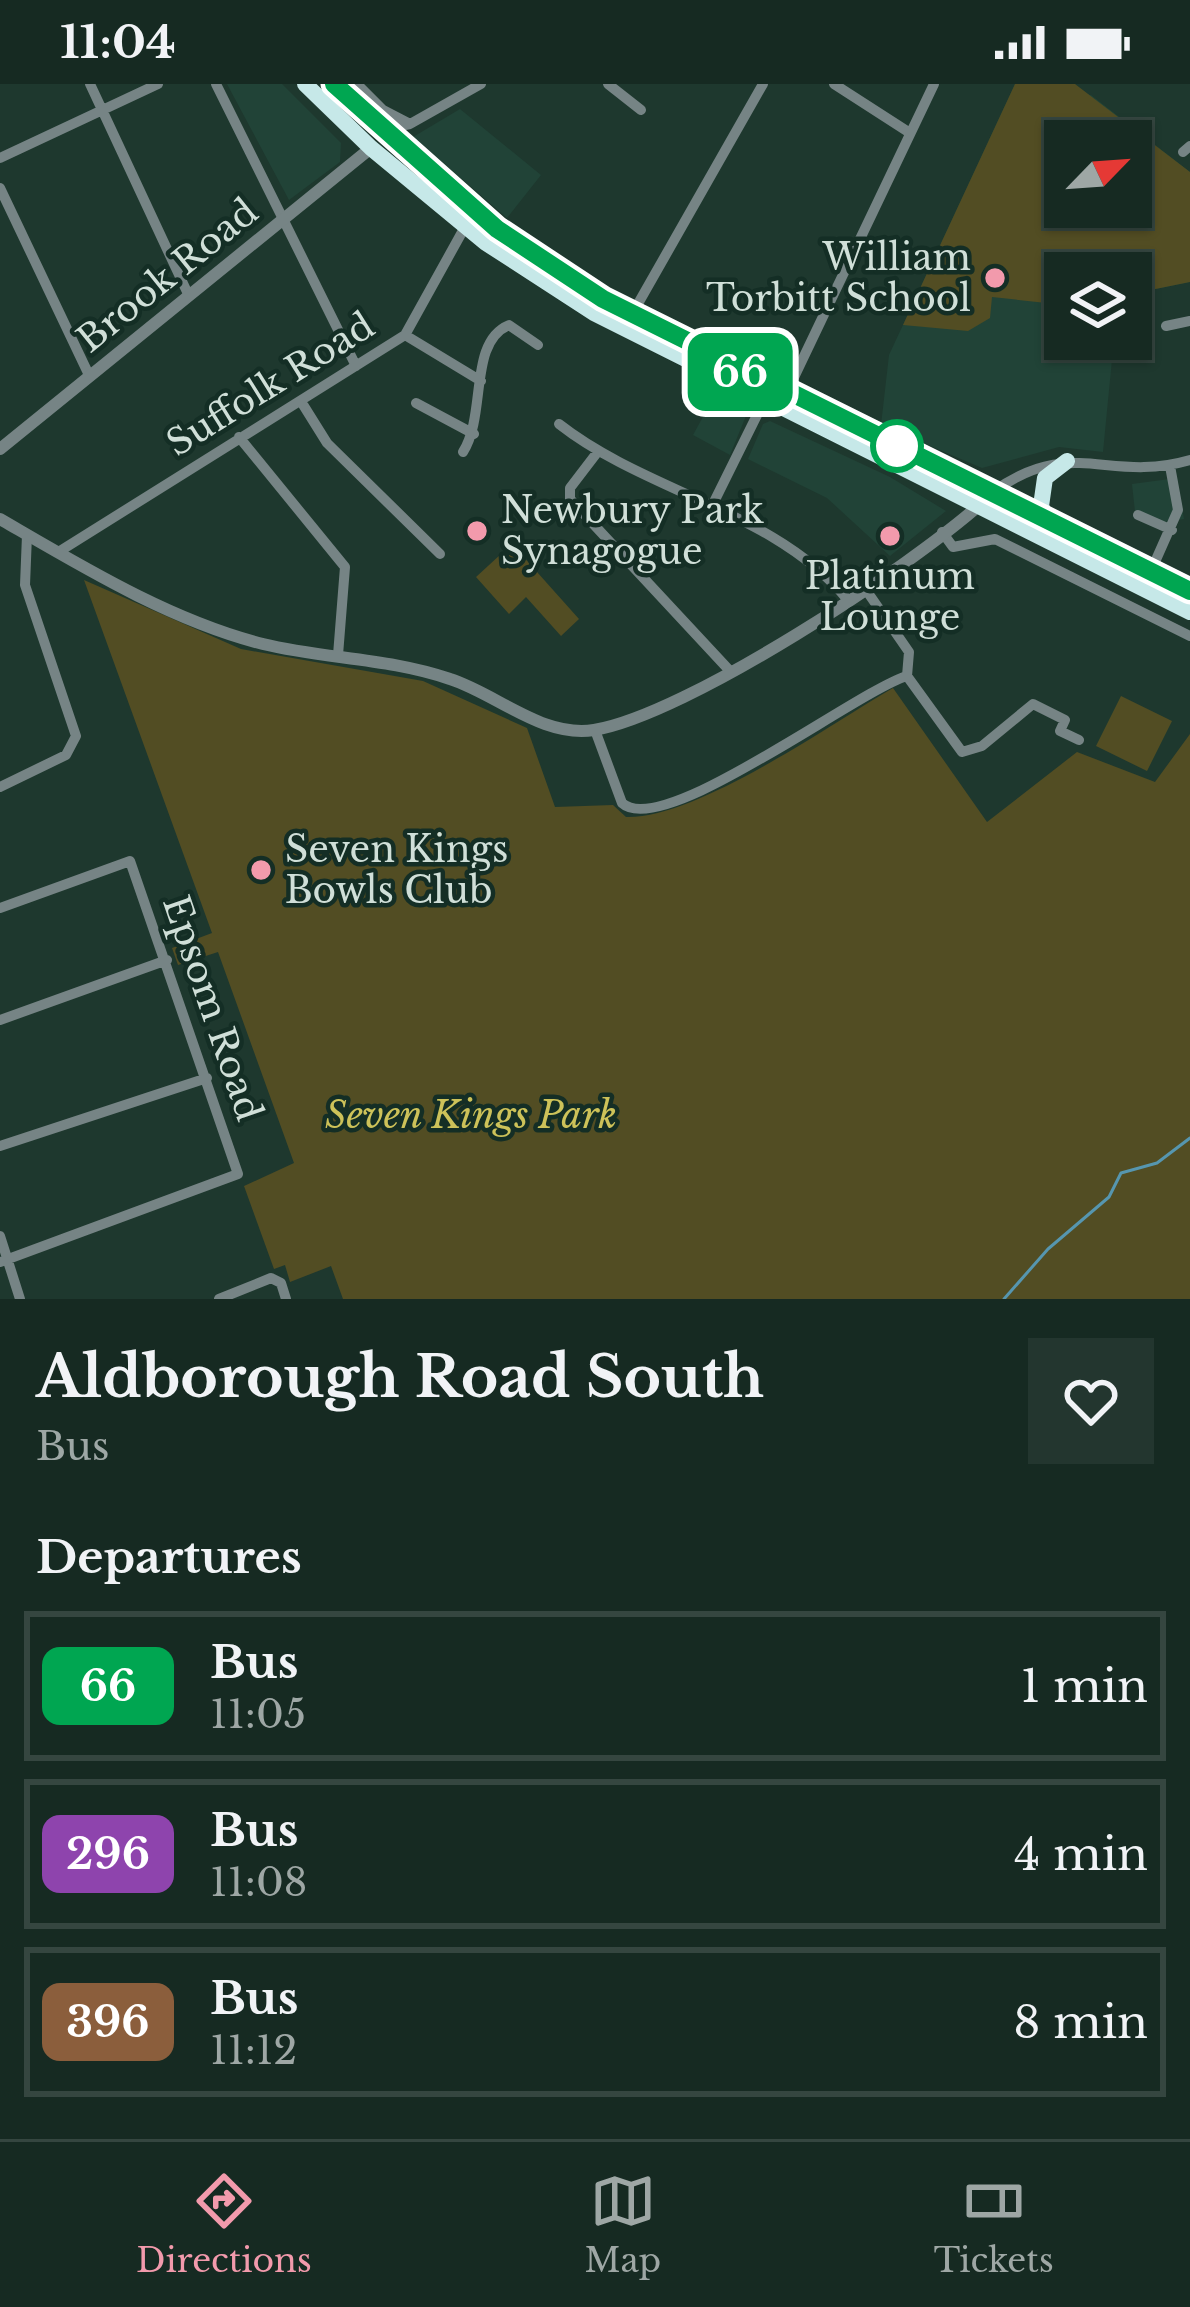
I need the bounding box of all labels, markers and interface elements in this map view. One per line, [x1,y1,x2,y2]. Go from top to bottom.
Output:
text: 11:04 [60,14,176,70]
north arrow [1044,120,1152,228]
map controls [1044,120,1152,360]
street label: Brook Road [68,189,267,362]
place label: William Torbitt School [706,235,971,321]
button: layers [1044,252,1152,360]
marker: William Torbitt School [982,265,1008,291]
street label: Suffolk Road [158,303,382,466]
line badge: 66 [686,333,794,411]
text: 66 [712,346,768,398]
unlabelled marker [872,421,922,471]
place label: Newbury Park Synagogue [501,488,764,574]
marker: Newbury Park Synagogue [464,518,490,544]
marker: Platinum Lounge [877,523,903,549]
place label: Platinum Lounge [805,554,975,640]
place label: Seven Kings Bowls Club [285,827,508,913]
marker: Seven Kings Bowls Club [248,857,274,883]
street label: Epsom Road [153,890,272,1127]
park label: Seven Kings Park [325,1093,617,1138]
button: heart [1028,1338,1154,1464]
text: Aldborough Road South [36,1342,764,1412]
text: Bus [36,1422,110,1471]
text: Departures [36,1529,302,1585]
text: Bus [210,1634,298,1690]
text: 1 min [1020,1658,1148,1714]
text: 66 [80,1660,136,1712]
text: 11:05 [210,1690,306,1739]
text: Bus [210,1802,298,1858]
text: 4 min [1014,1826,1148,1882]
text: 296 [66,1828,150,1880]
text: 11:08 [210,1858,307,1907]
text: Bus [210,1970,298,2026]
text: 8 min [1013,1994,1148,2050]
text: 396 [66,1996,150,2048]
text: 11:12 [210,2026,297,2075]
tab: Directions [136,2168,312,2281]
tab: Map [584,2168,661,2281]
tab: Tickets [934,2168,1054,2281]

